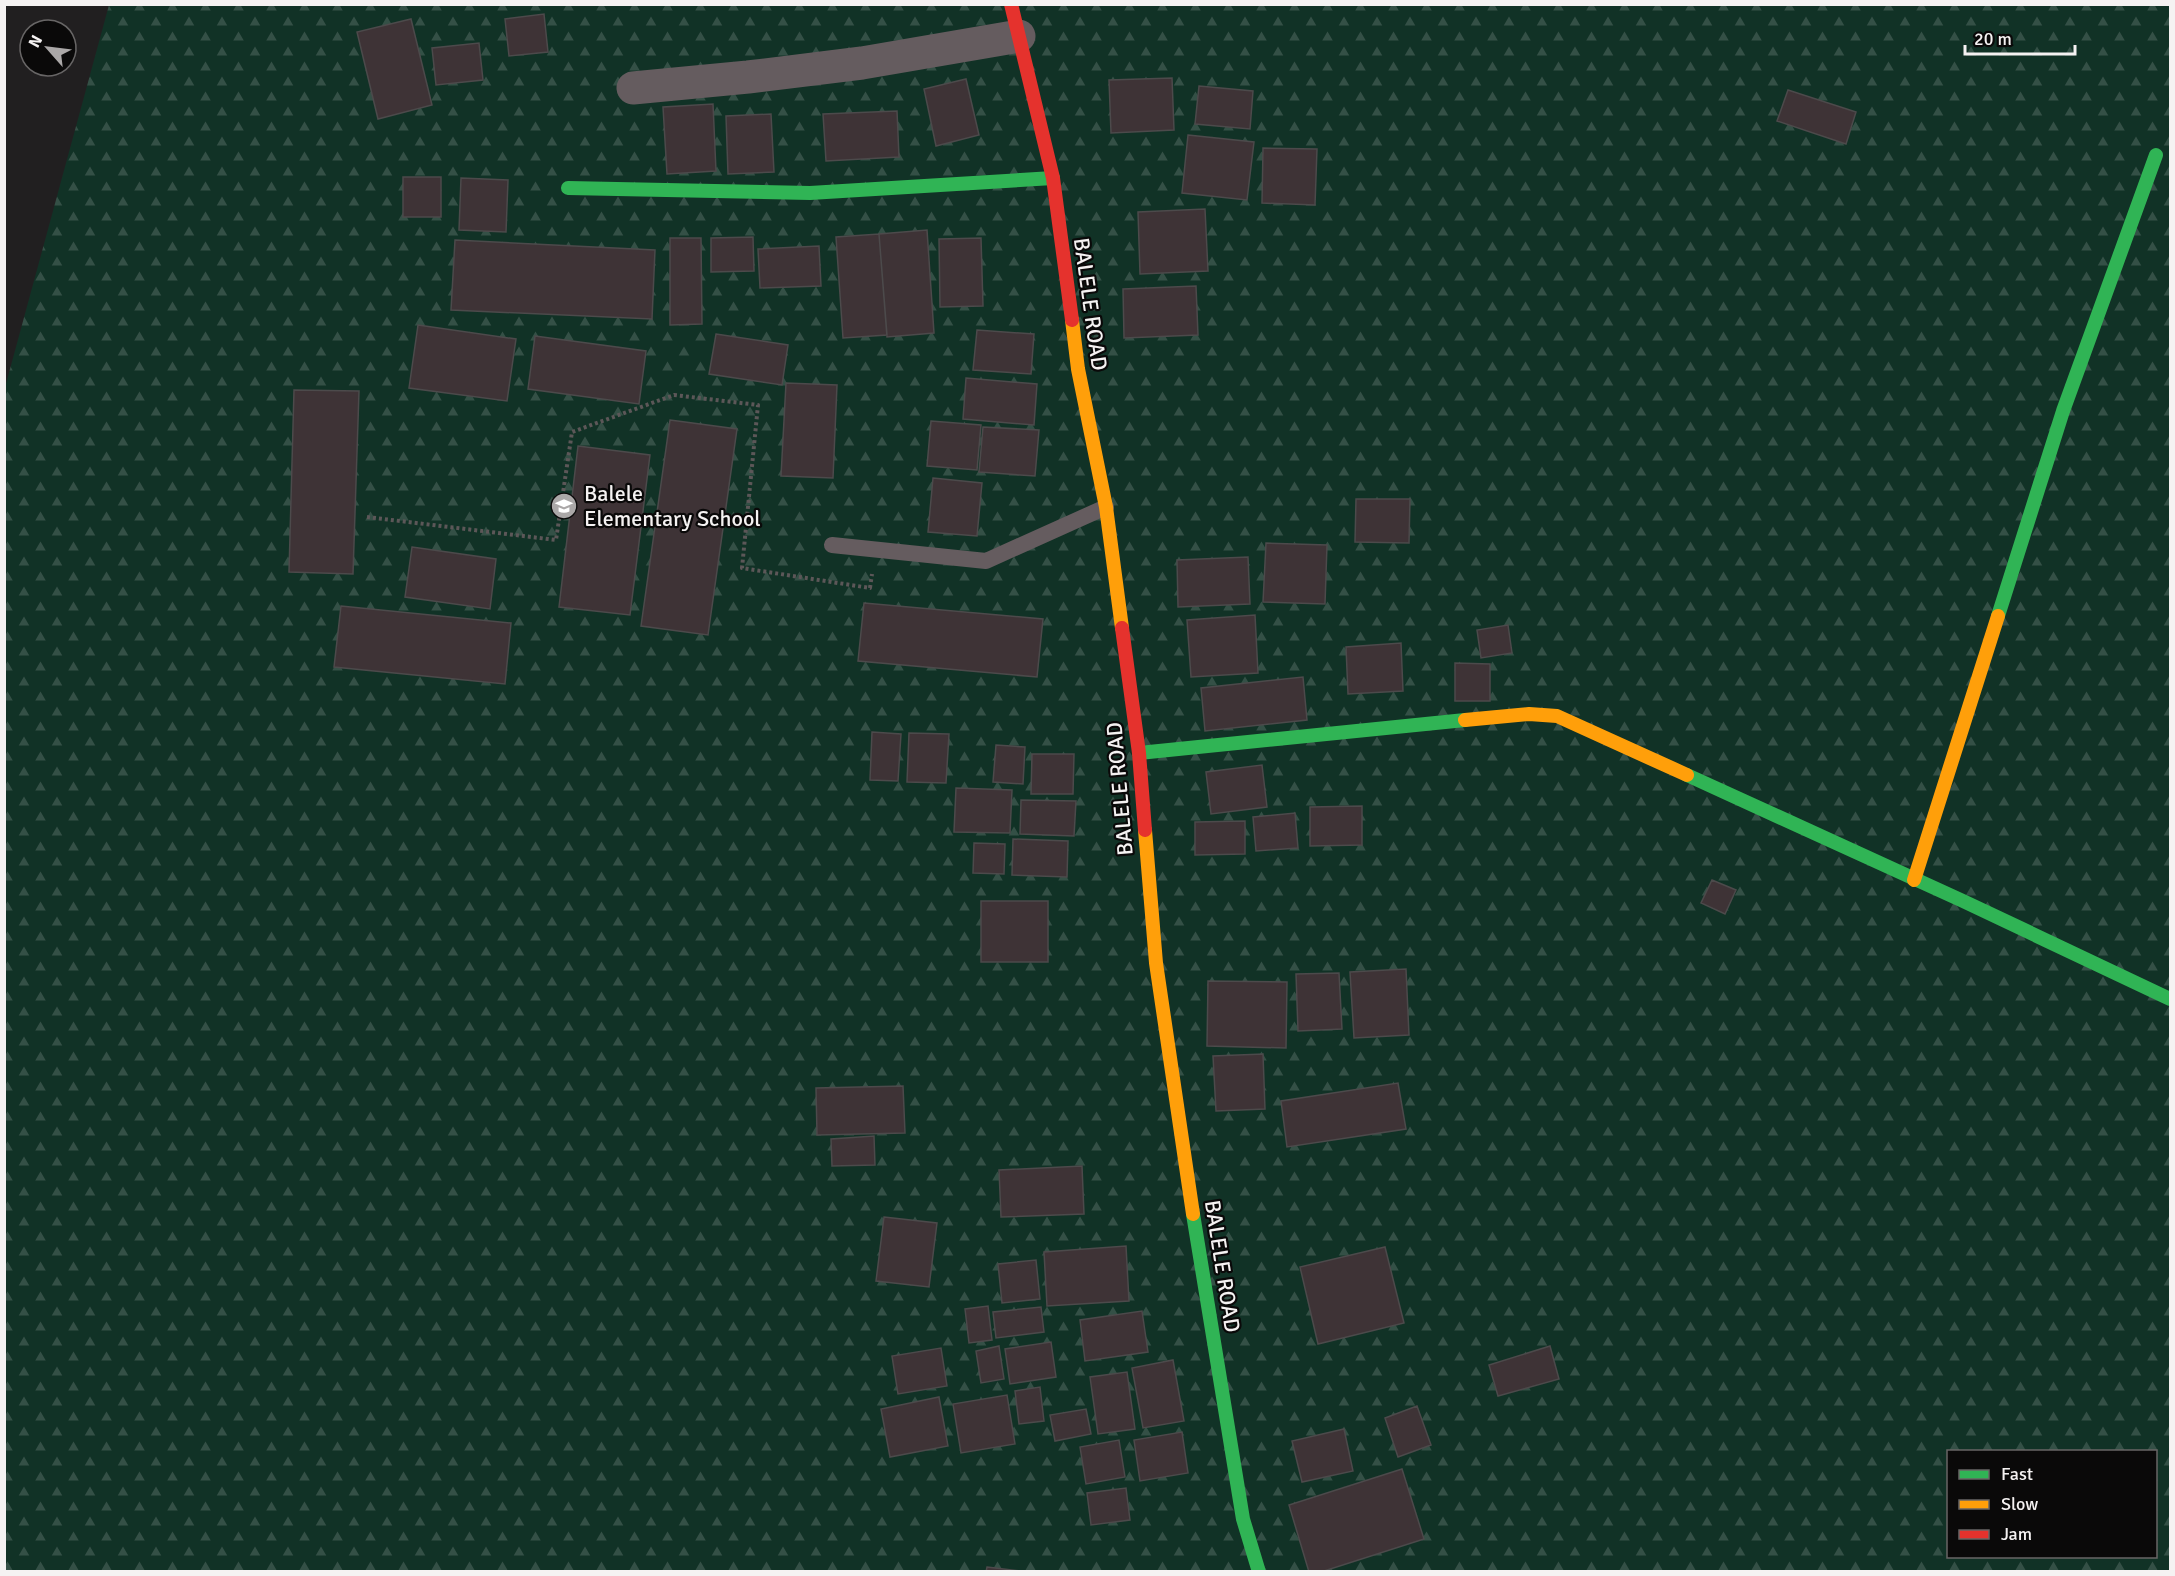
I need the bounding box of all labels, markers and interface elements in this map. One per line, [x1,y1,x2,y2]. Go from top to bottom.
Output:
north arrow [18,18,78,78]
scale bar [1965,18,2074,56]
text: 20 m [1974,28,2012,50]
text: N [24,32,47,51]
street label: BALELE ROAD [1068,236,1113,372]
place label: Balele Elementary School [584,480,761,532]
school or university icon: Balele Elementary School [549,491,579,521]
street label: BALELE ROAD [1100,721,1139,857]
street label: BALELE ROAD [1199,1198,1246,1334]
legend [1947,1450,2157,1558]
text: Fast [2001,1463,2033,1485]
text: Slow [2001,1493,2038,1515]
text: Jam [2001,1523,2032,1545]

